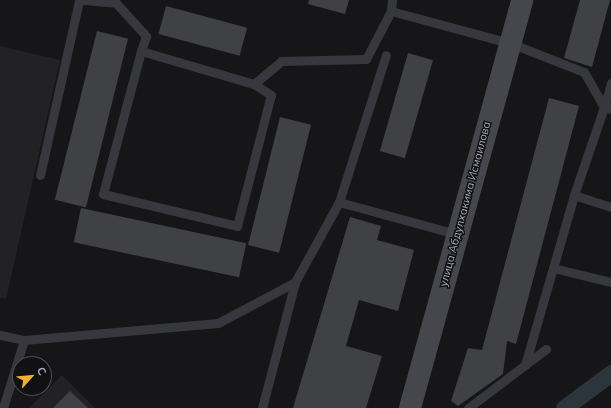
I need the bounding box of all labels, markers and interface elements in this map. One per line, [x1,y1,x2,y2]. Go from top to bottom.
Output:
street label: улица Абдулхакима Исмаилова [437,120,493,288]
north arrow [12,356,52,396]
text: С [34,364,50,378]

